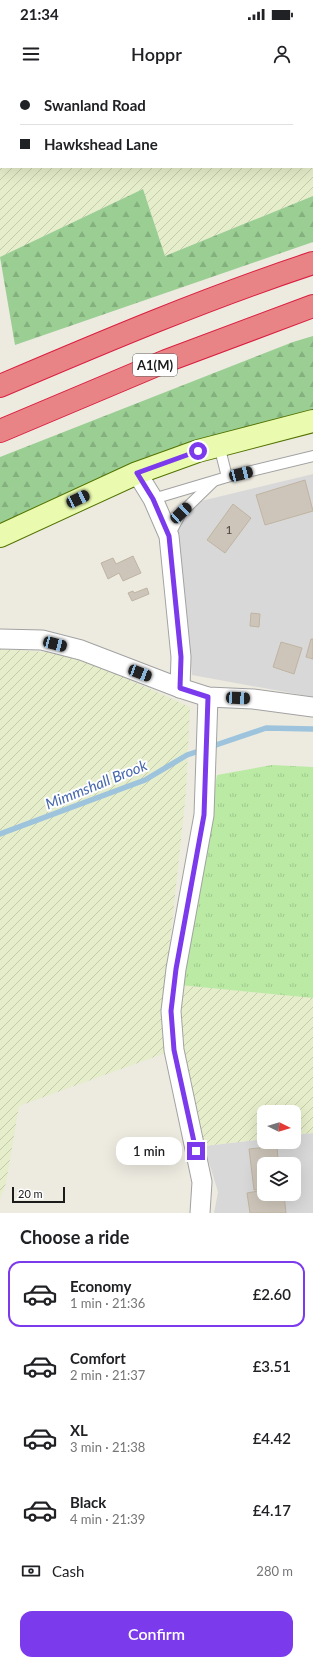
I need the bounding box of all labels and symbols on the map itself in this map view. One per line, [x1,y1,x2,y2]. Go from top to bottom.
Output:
road number: A1(M) [133,354,177,376]
route start [189,442,207,460]
car [228,465,254,483]
car [65,488,91,510]
car [168,500,194,526]
house number: 1 [226,522,233,537]
car [42,635,68,653]
car [127,663,153,683]
car [226,691,250,705]
water label: Mimmshall Brook [42,755,150,813]
north arrow [257,1105,301,1149]
callout: 1 min [116,1137,182,1165]
route end [187,1142,205,1160]
scale bar [12,1185,65,1204]

